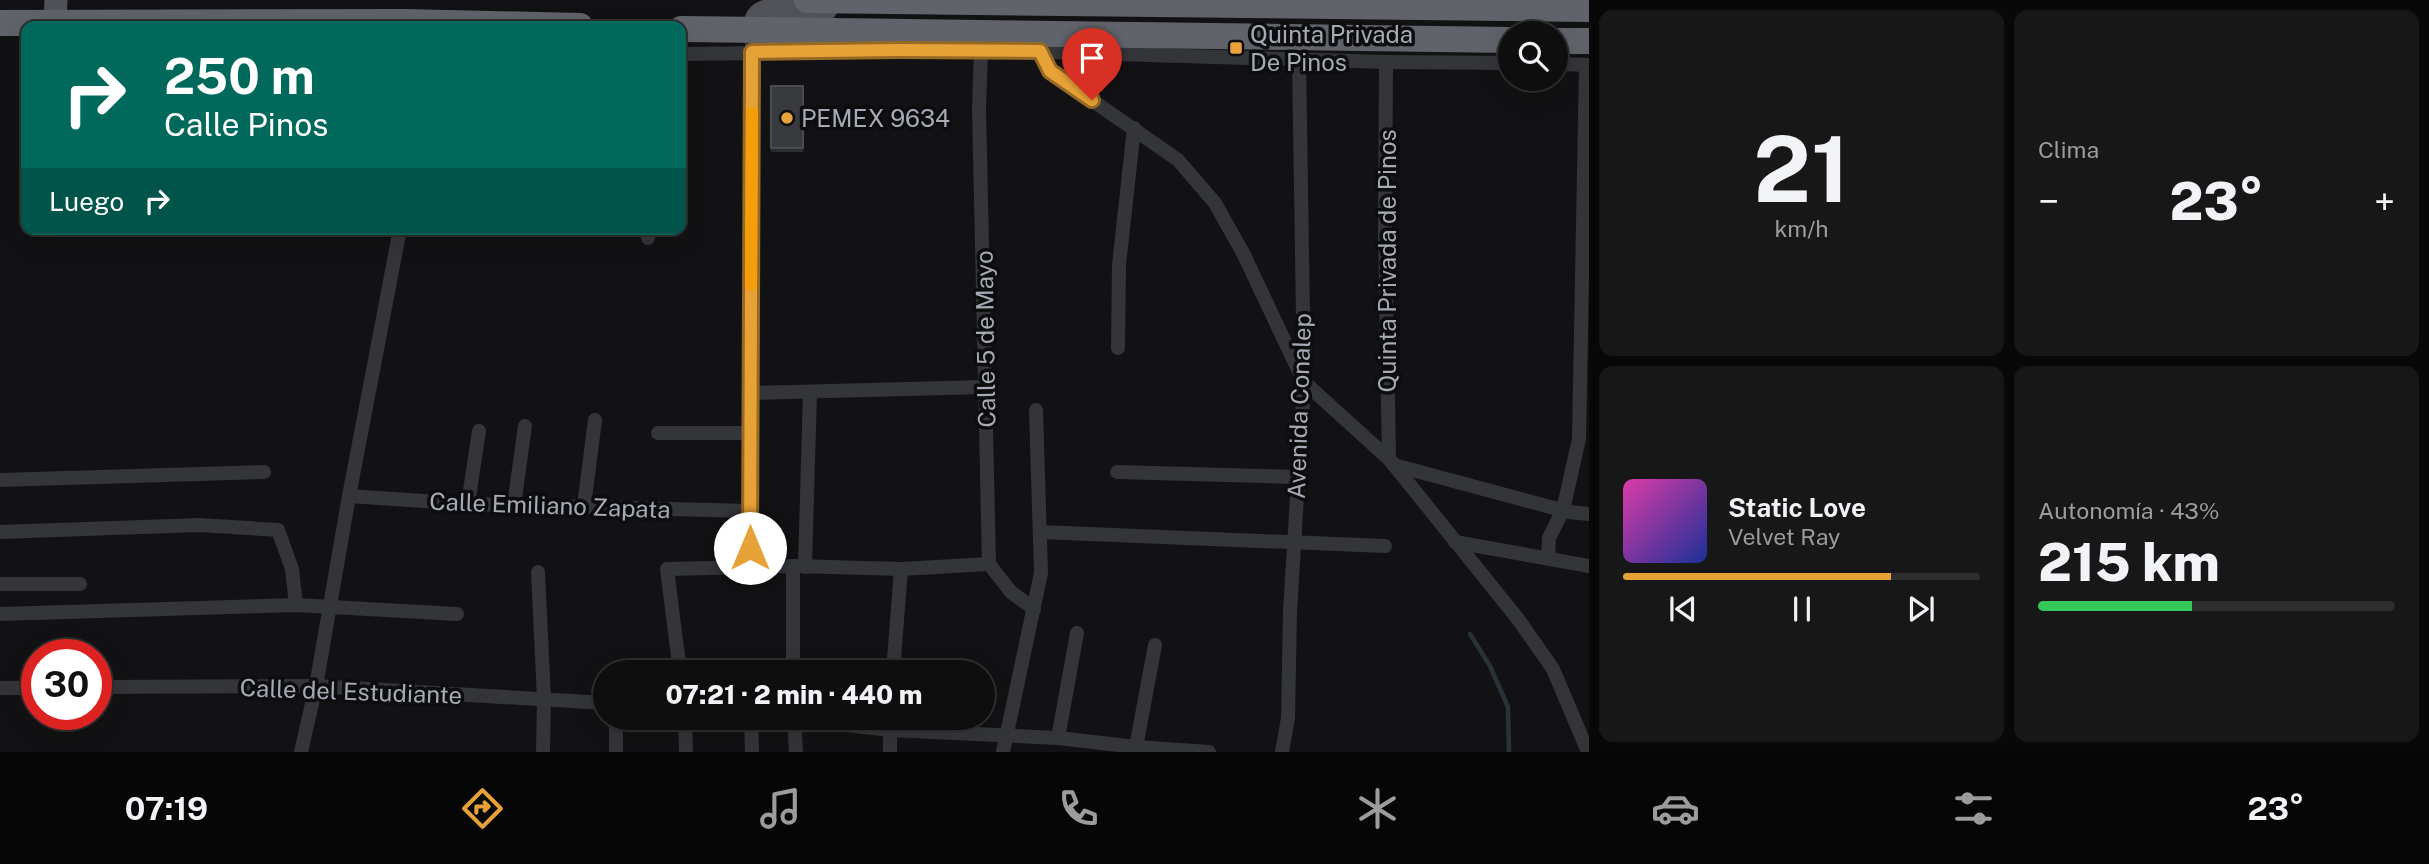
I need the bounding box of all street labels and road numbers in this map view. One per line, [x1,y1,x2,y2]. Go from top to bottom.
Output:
street label: Quinta Privada de Pinos [1373,129,1401,393]
street label: Calle 5 de Mayo [969,250,1001,428]
street label: Avenida Conalep [1282,313,1316,499]
street label: Calle Emiliano Zapata [429,487,671,523]
street label: Calle del Estudiante [239,673,463,709]

